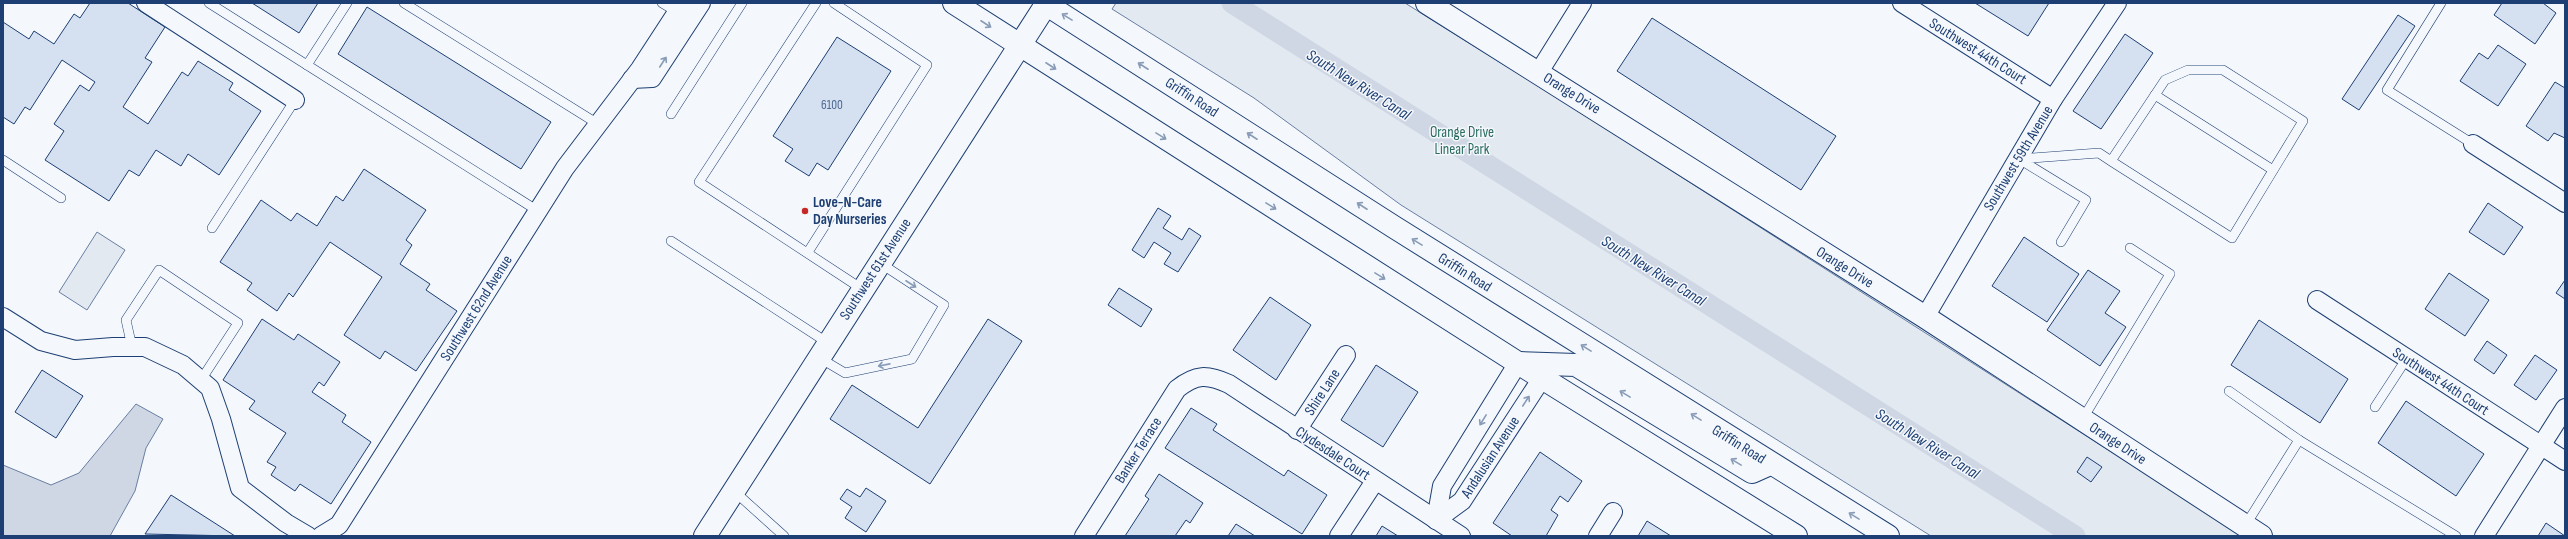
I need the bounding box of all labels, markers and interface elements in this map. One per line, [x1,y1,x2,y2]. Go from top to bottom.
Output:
one-way arrow [1062,13,1073,21]
street label: Southwest 44th Court [1925,14,2030,89]
one-way arrow [981,20,992,28]
water label: South New River Canal [1303,46,1414,125]
one-way arrow [659,56,667,68]
one-way arrow [1045,62,1056,70]
one-way arrow [1138,62,1149,70]
street label: Orange Drive [1539,68,1604,118]
street label: Griffin Road [1161,73,1222,122]
house number: 6100 [821,97,843,113]
street label: Southwest 59th Avenue [1980,102,2057,214]
park label: Orange Drive Linear Park [1430,123,1494,159]
one-way arrow [1155,132,1166,140]
one-way arrow [1247,132,1258,140]
place label: Love-N-Care Day Nurseries [813,193,887,229]
one-way arrow [1265,202,1277,210]
one-way arrow [1356,202,1367,211]
marker: Love-N-Care Day Nurseries [800,206,810,216]
street label: Southwest 61st Avenue [835,215,915,324]
water label: South New River Canal [1598,232,1709,311]
one-way arrow [1411,237,1423,245]
street label: Orange Drive [1812,242,1877,292]
street label: Griffin Road [1434,249,1495,296]
street label: Southwest 62nd Avenue [436,252,517,365]
one-way arrow [1374,272,1386,280]
one-way arrow [905,280,916,288]
street label: Southwest 44th Court [2389,343,2493,420]
one-way arrow [1581,344,1592,352]
one-way arrow [878,361,891,369]
street label: Shire Lane [1300,365,1345,419]
one-way arrow [1619,390,1631,398]
one-way arrow [1522,396,1530,407]
water label: South New River Canal [1872,405,1983,484]
street label: Andalusian Avenue [1456,413,1524,503]
one-way arrow [1690,413,1702,421]
street label: Banker Terrace [1111,414,1166,487]
one-way arrow [1479,414,1487,425]
street label: Orange Drive [2086,418,2150,469]
street label: Griffin Road [1708,421,1769,468]
street label: Clydesdale Court [1292,422,1374,485]
one-way arrow [1731,458,1742,466]
one-way arrow [1848,511,1860,519]

